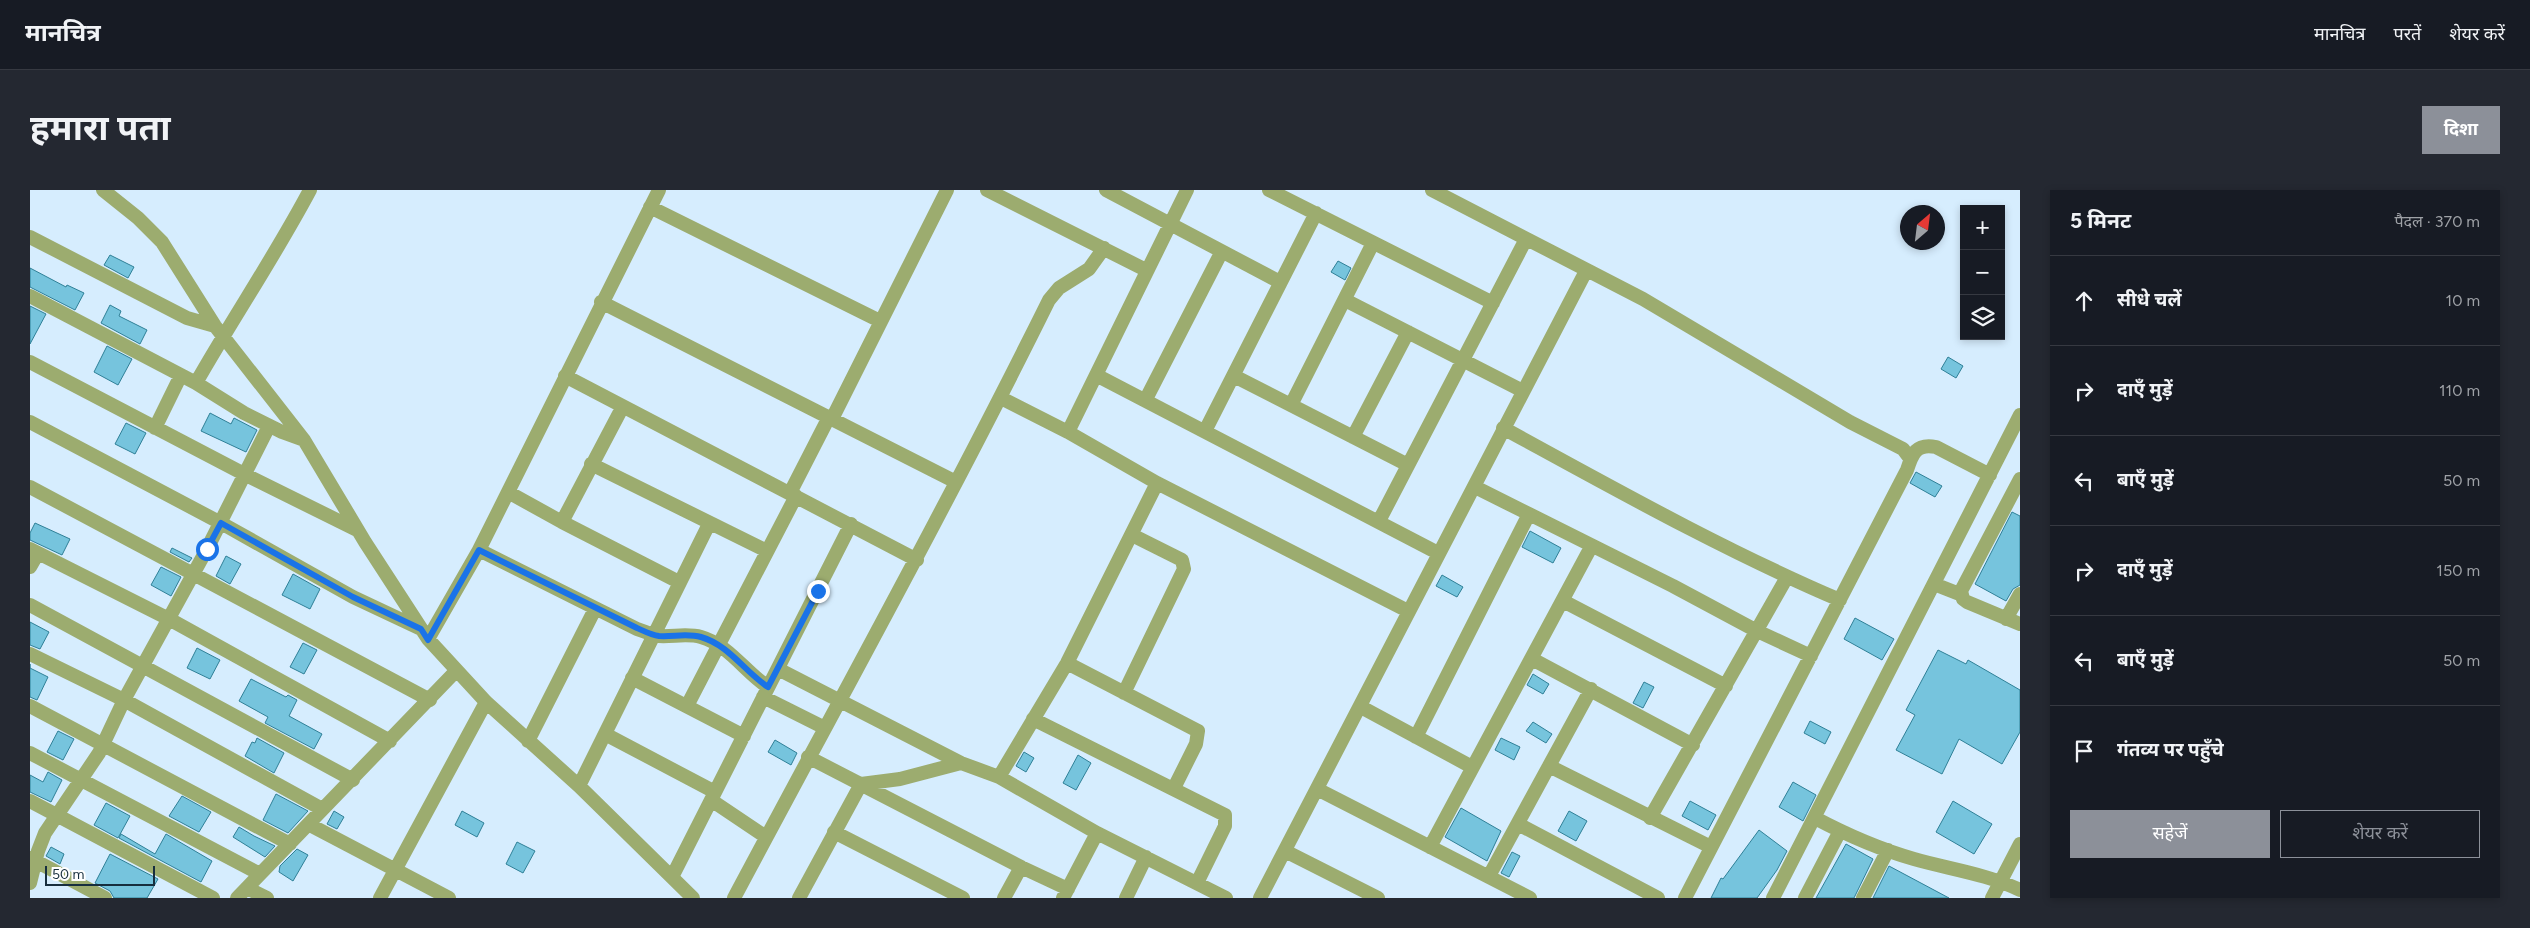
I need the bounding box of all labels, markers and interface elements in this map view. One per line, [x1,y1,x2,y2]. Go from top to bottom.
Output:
text: मानचित्र [25,18,101,47]
text: मानचित्र [2314,23,2365,45]
text: परतें [2393,23,2421,45]
text: शेयर करें [2449,23,2505,45]
button: दिशा [2422,106,2500,154]
text: हमारा पता [30,107,171,149]
north arrow [1900,205,1945,250]
map controls [1960,205,2005,340]
button: + [1960,205,2005,250]
text: 5 मिनट [2070,208,2131,233]
text: पैदल · 370 m [2394,212,2480,231]
button: − [1960,250,2005,295]
icon: ahead [2070,287,2098,315]
text: सीधे चलें [2117,288,2181,311]
text: 10 m [2446,291,2480,310]
button: layers [1960,295,2005,340]
icon: right [2070,377,2098,405]
text: दाएँ मुड़ें [2117,378,2173,401]
text: 110 m [2439,381,2480,400]
icon: left [2070,467,2098,495]
text: बाएँ मुड़ें [2117,468,2174,491]
text: 50 m [2443,471,2480,490]
route start [196,538,219,561]
icon: right [2070,557,2098,585]
text: दाएँ मुड़ें [2117,558,2173,581]
text: 150 m [2436,561,2480,580]
route end [807,580,830,603]
icon: left [2070,647,2098,675]
text: बाएँ मुड़ें [2117,648,2174,671]
text: 50 m [2443,651,2480,670]
icon: arrive [2070,737,2098,765]
text: गंतव्य पर पहुँचे [2117,738,2224,761]
button: सहेजें [2070,810,2270,858]
button: शेयर करें [2280,810,2480,858]
scale bar [45,863,155,886]
text: 50 m [52,866,84,883]

